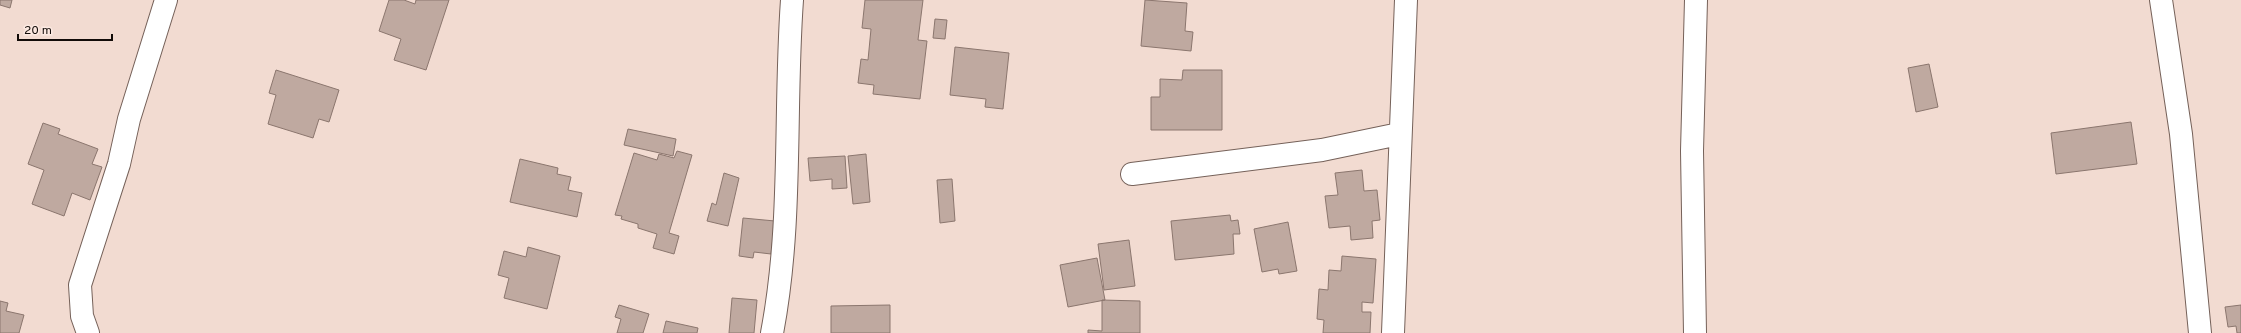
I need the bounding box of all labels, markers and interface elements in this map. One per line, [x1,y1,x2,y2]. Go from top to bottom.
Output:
scale bar [18,16,112,42]
text: 20 m [24,23,52,39]

